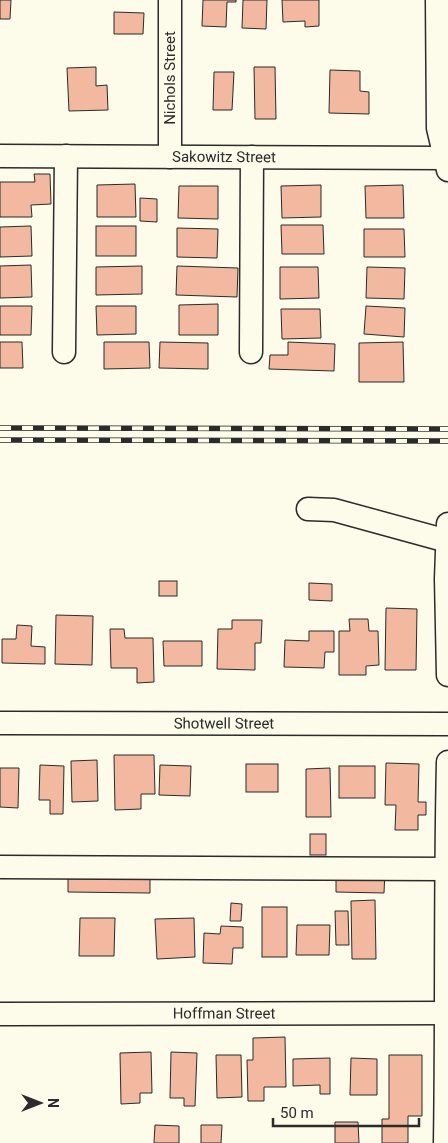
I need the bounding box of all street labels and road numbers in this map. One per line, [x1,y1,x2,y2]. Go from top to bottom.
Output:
street label: Nichols Street [161,31,179,125]
street label: Sakowitz Street [172,148,276,166]
street label: Shotwell Street [174,714,274,733]
street label: Hoffman Street [173,1004,275,1023]

